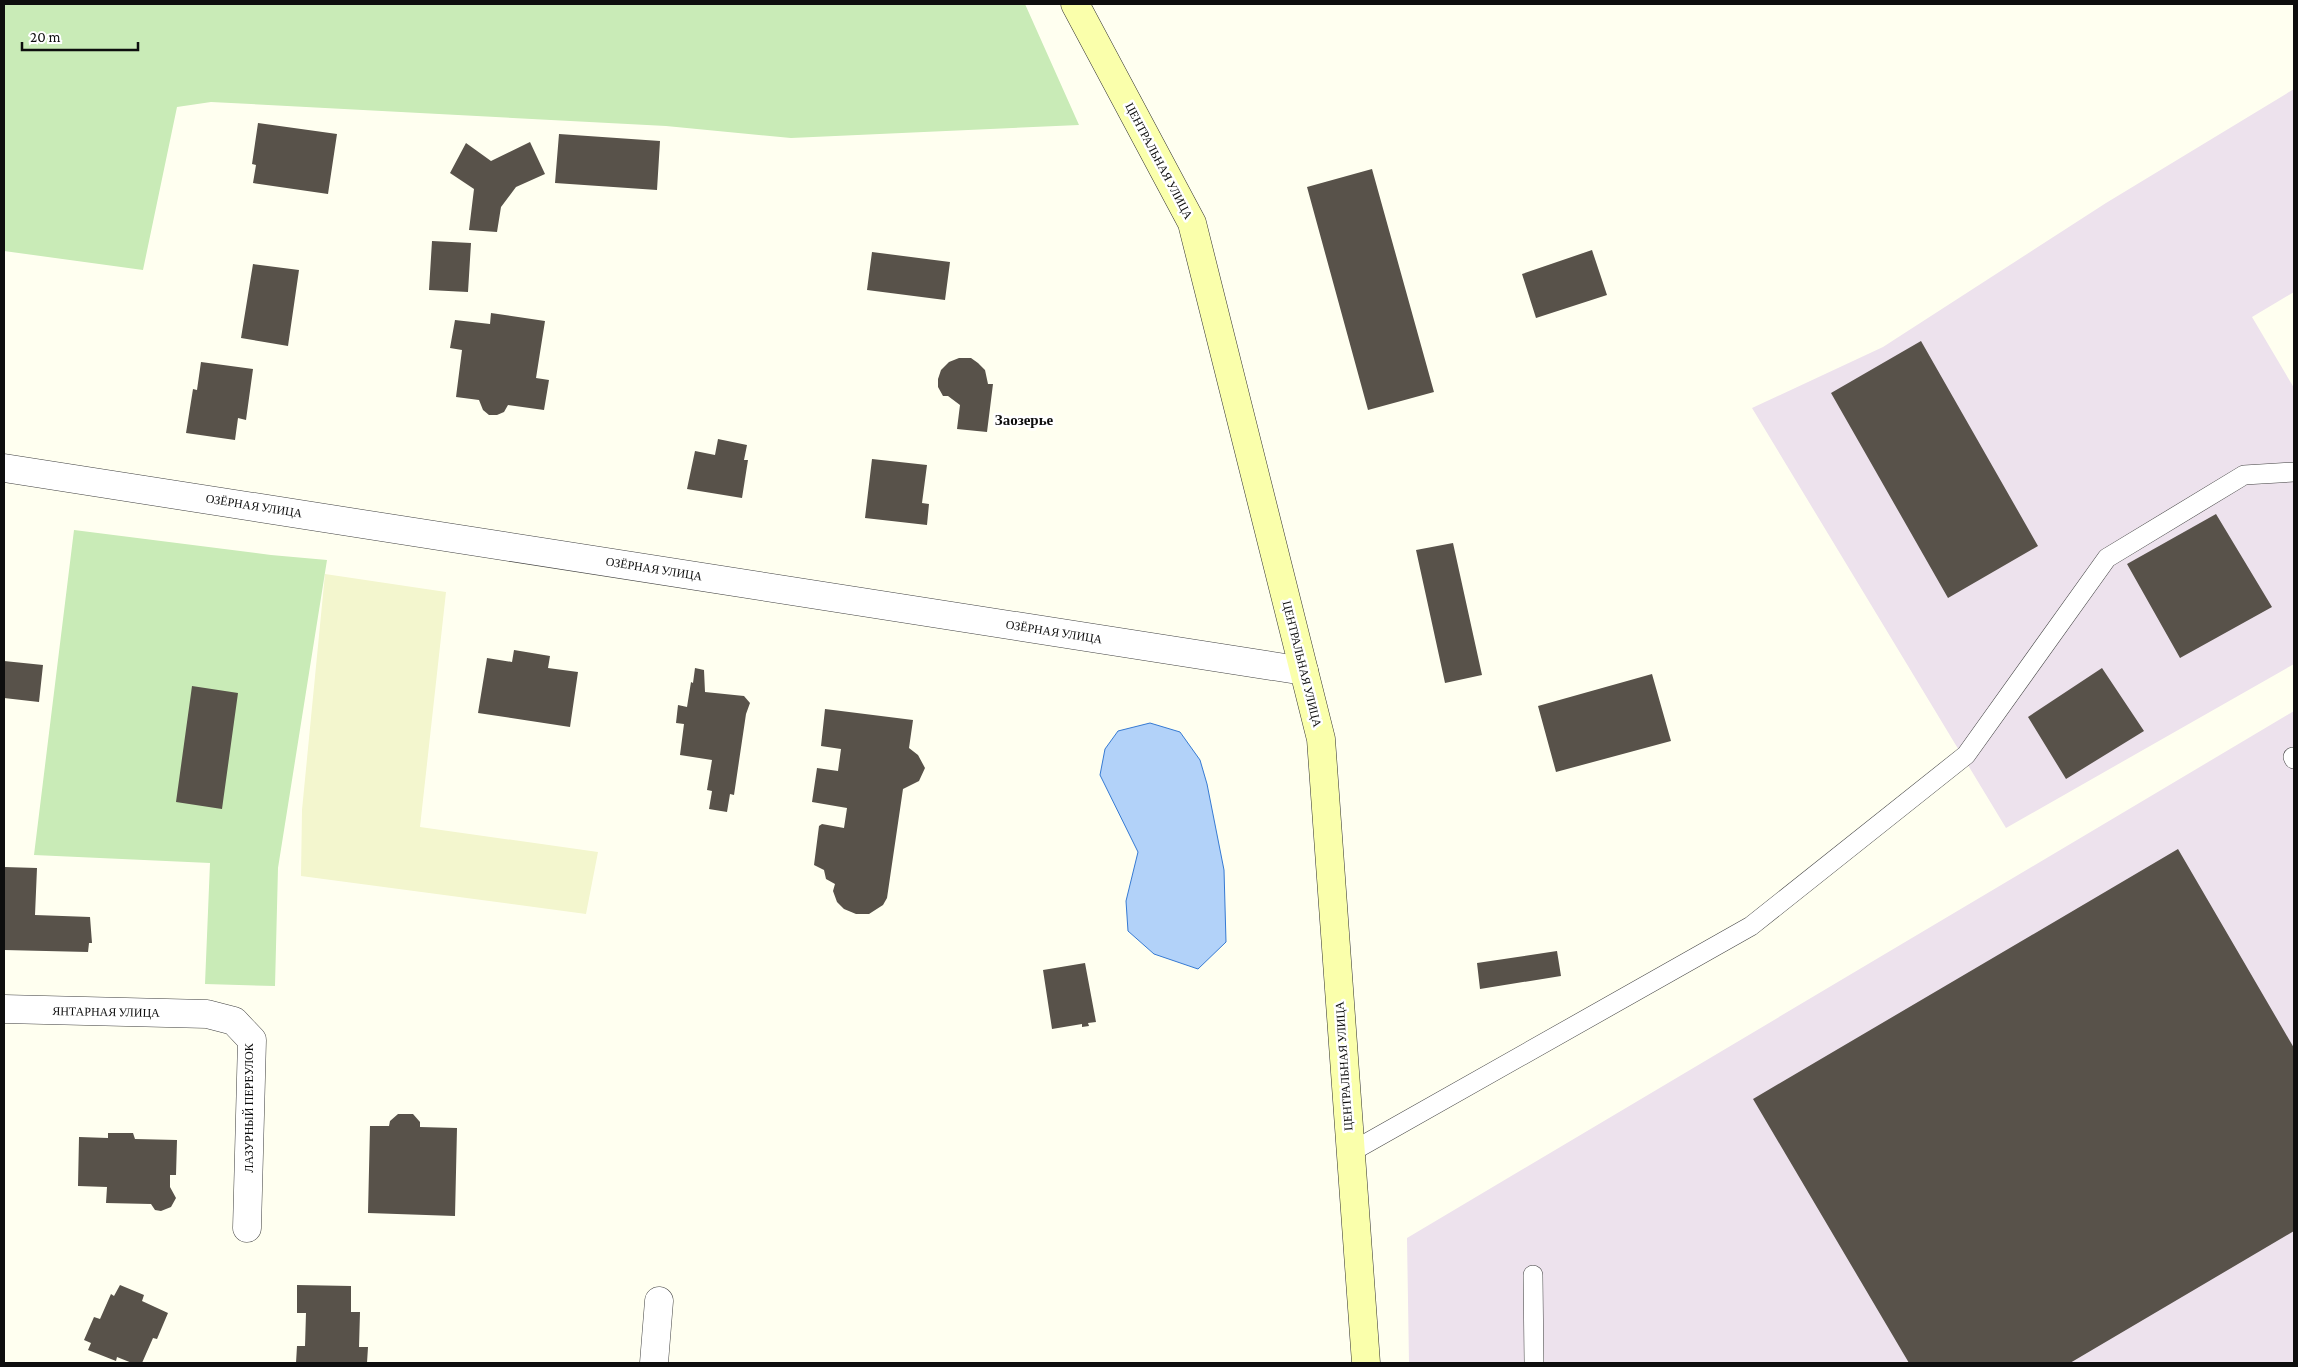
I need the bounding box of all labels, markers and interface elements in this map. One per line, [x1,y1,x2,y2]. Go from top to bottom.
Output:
scale bar [22,20,139,52]
text: 20 m [30,29,61,45]
street label: ЦЕНТРАЛЬНАЯ УЛИЦА [1122,100,1196,222]
district label: Заозерье [995,412,1054,428]
street label: ОЗЁРНАЯ УЛИЦА [205,491,304,521]
street label: ОЗЁРНАЯ УЛИЦА [605,554,704,584]
street label: ЦЕНТРАЛЬНАЯ УЛИЦА [1280,599,1325,729]
street label: ОЗЁРНАЯ УЛИЦА [1005,617,1104,647]
street label: ЦЕНТРАЛЬНАЯ УЛИЦА [1332,1000,1356,1131]
street label: ЯНТАРНАЯ УЛИЦА [52,1004,160,1020]
street label: ЛАЗУРНЫЙ ПЕРЕУЛОК [242,1042,256,1173]

